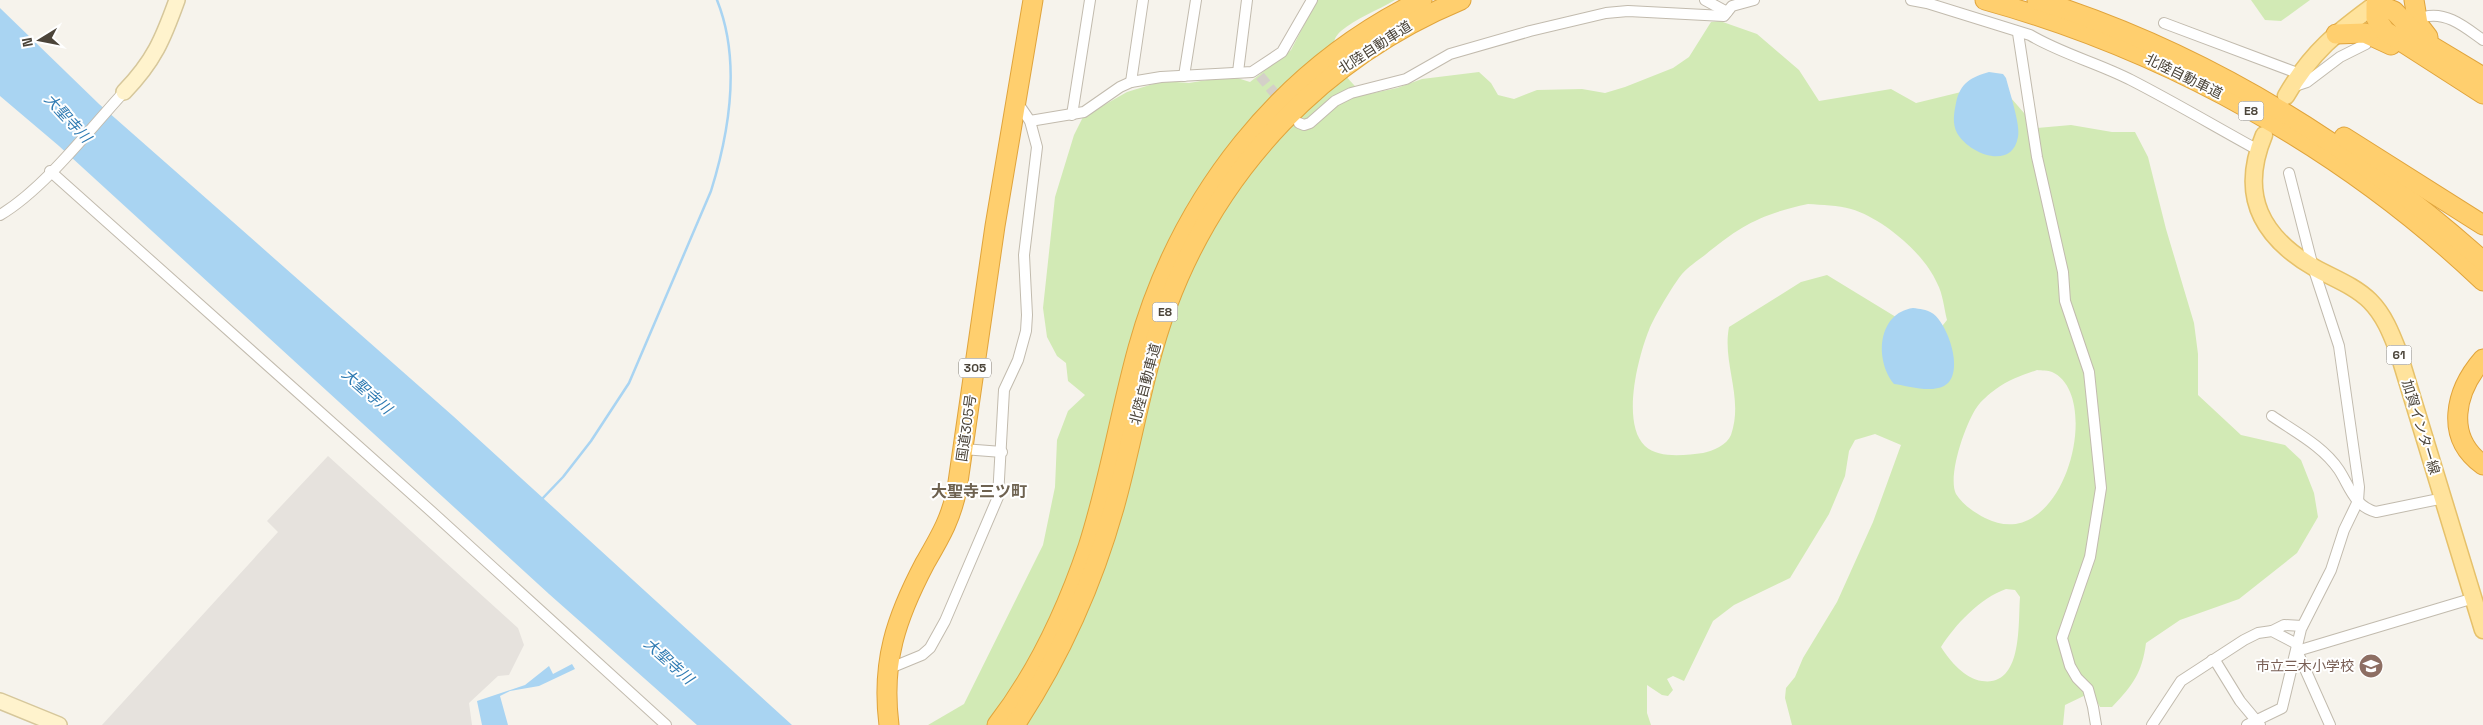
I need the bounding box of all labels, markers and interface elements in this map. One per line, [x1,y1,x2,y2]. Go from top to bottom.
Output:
north arrow [15,15,65,65]
street label: 北陸自動車道 [1335,17,1415,77]
text: N [18,36,37,48]
street label: 北陸自動車道 [2142,49,2226,103]
water label: 大聖寺川 [41,90,97,148]
road number: E8 [2238,102,2264,120]
road number: E8 [1152,302,1178,322]
street label: 北陸自動車道 [1125,341,1165,427]
road number: 61 [2386,346,2412,364]
road number: 305 [959,358,991,378]
water label: 大聖寺川 [338,364,397,419]
street label: 加賀インター線 [2398,378,2444,476]
street label: 国道305号 [952,393,980,463]
district label: 大聖寺三ツ町 [931,481,1027,502]
water label: 大聖寺川 [640,634,699,689]
school or university icon: 市立三木小学校 [2358,653,2384,679]
place label: 市立三木小学校 [2256,657,2354,675]

